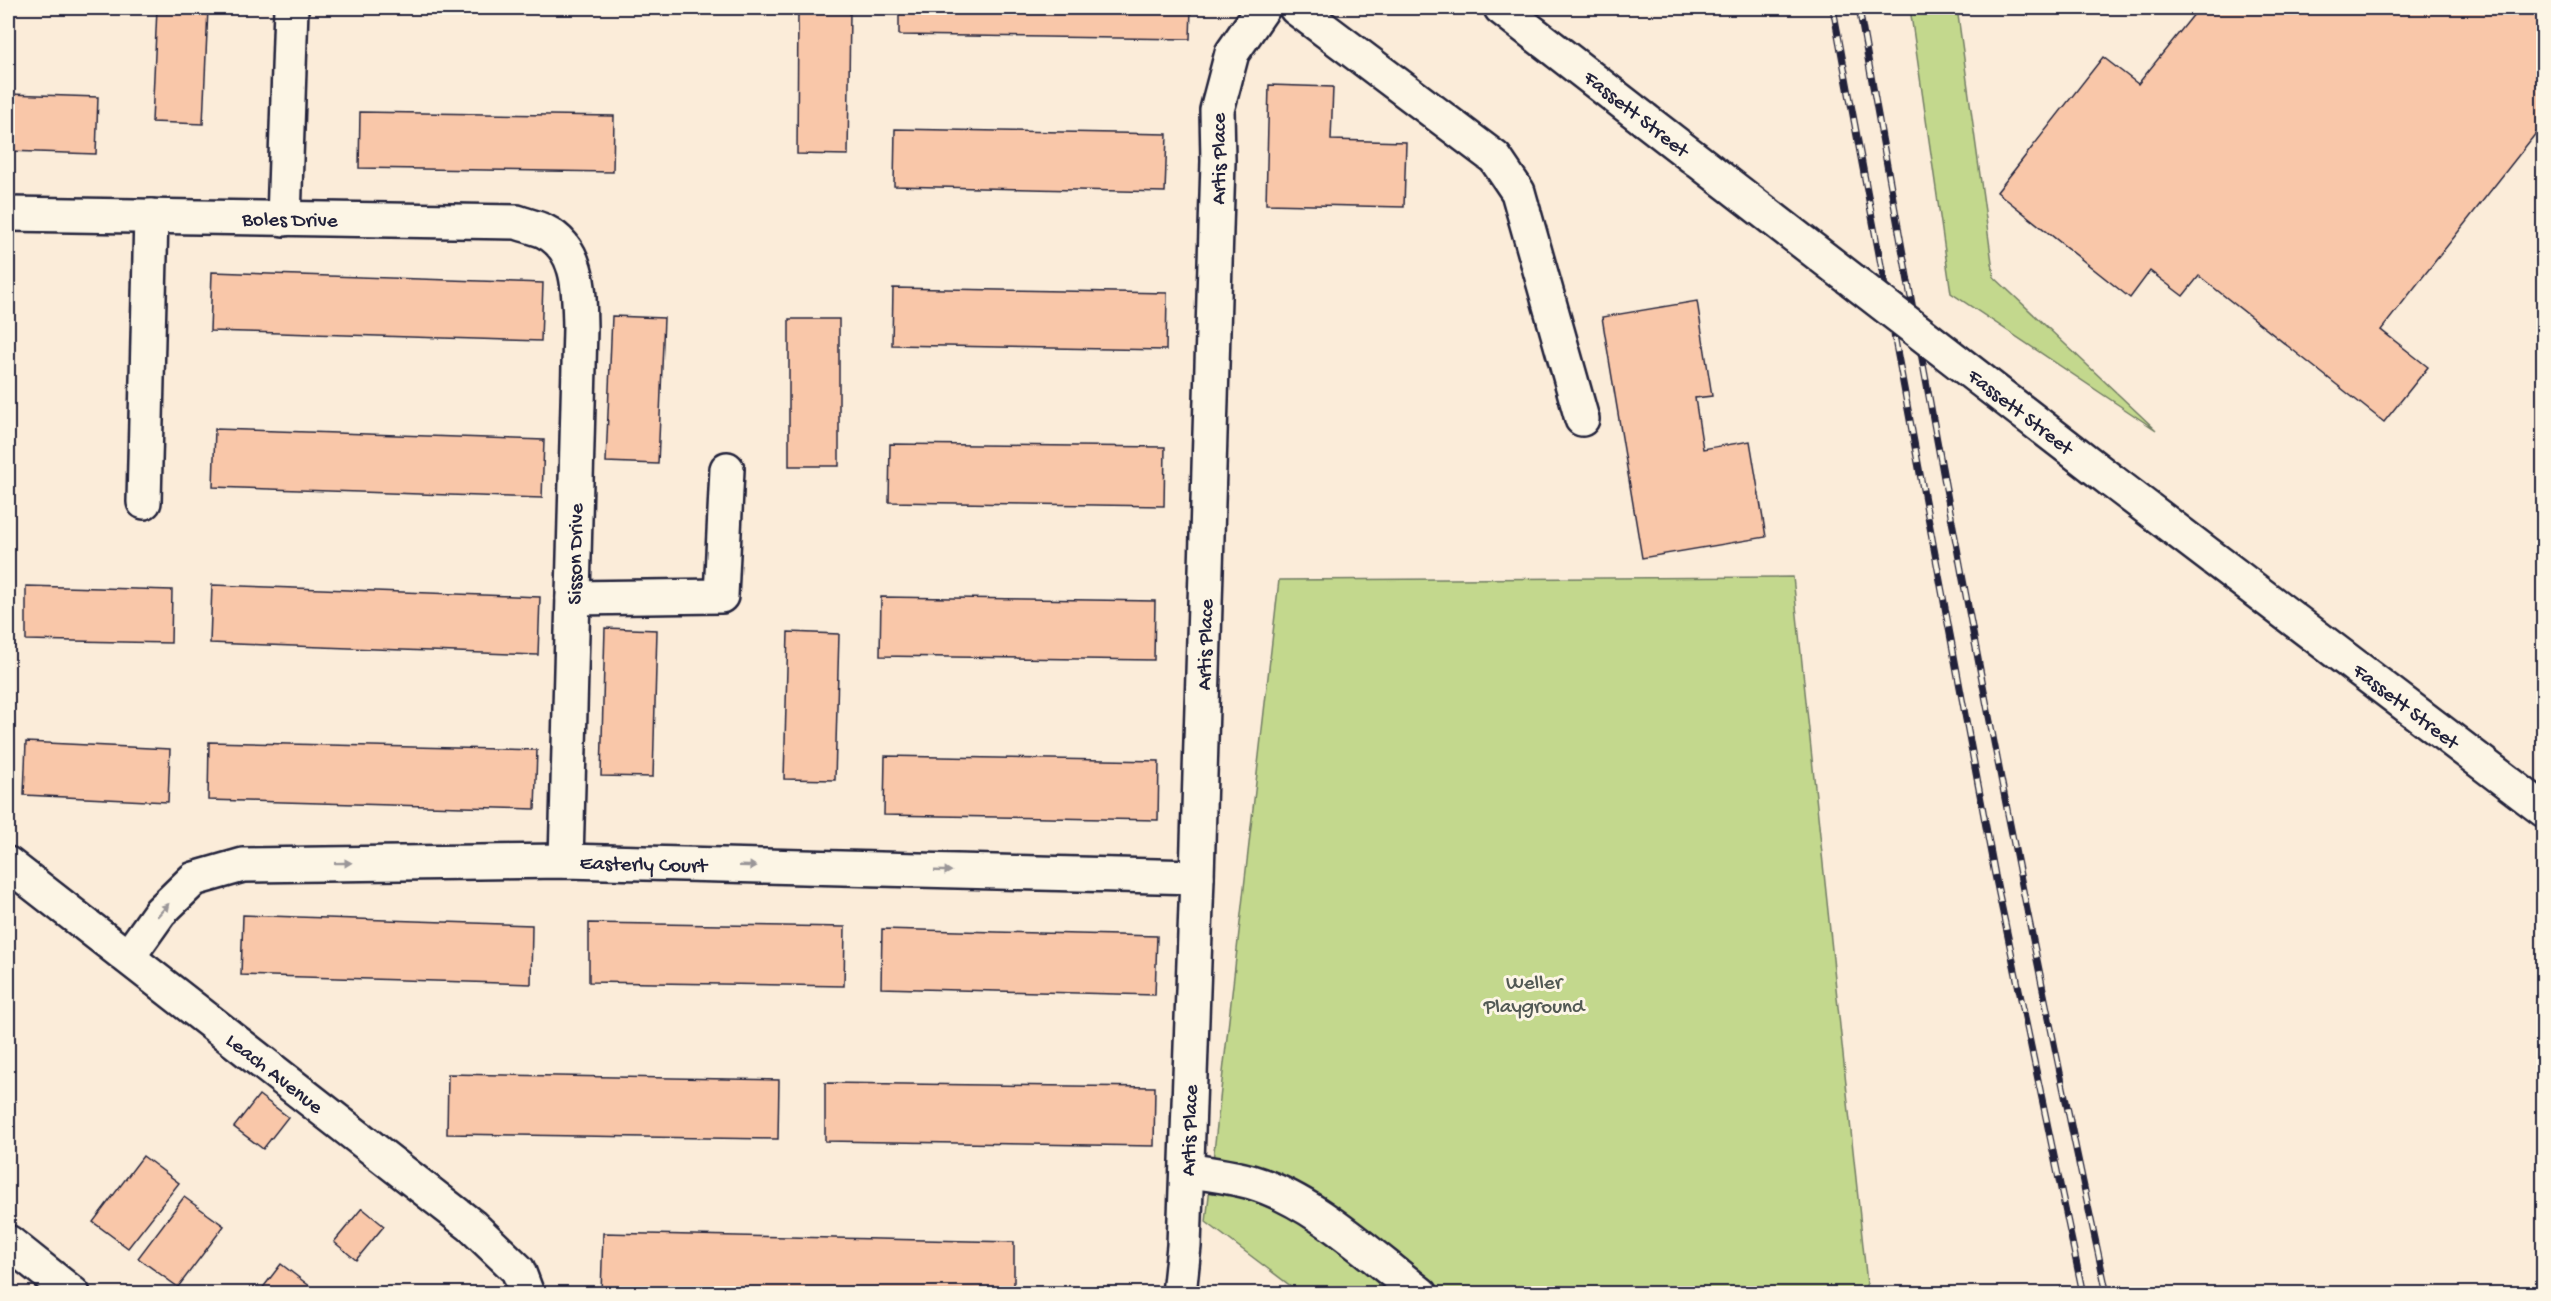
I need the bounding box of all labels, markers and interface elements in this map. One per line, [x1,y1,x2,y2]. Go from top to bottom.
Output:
street label: Fassett Street [1576,66,1694,166]
street label: Artis Place [1208,112,1234,205]
street label: Boles Drive [241,209,339,235]
street label: Fassett Street [1960,364,2079,464]
street label: Sisson Drive [564,502,591,605]
street label: Artis Place [1193,597,1221,691]
street label: Fassett Street [2346,659,2465,758]
street label: Easterly Court [579,852,710,881]
one-way arrow [334,858,353,868]
one-way arrow [739,861,758,870]
one-way arrow [933,866,952,875]
one-way arrow [156,903,170,918]
park label: Weller Playground [1483,972,1586,1021]
street label: Leach Avenue [219,1030,328,1122]
street label: Artis Place [1177,1083,1206,1177]

